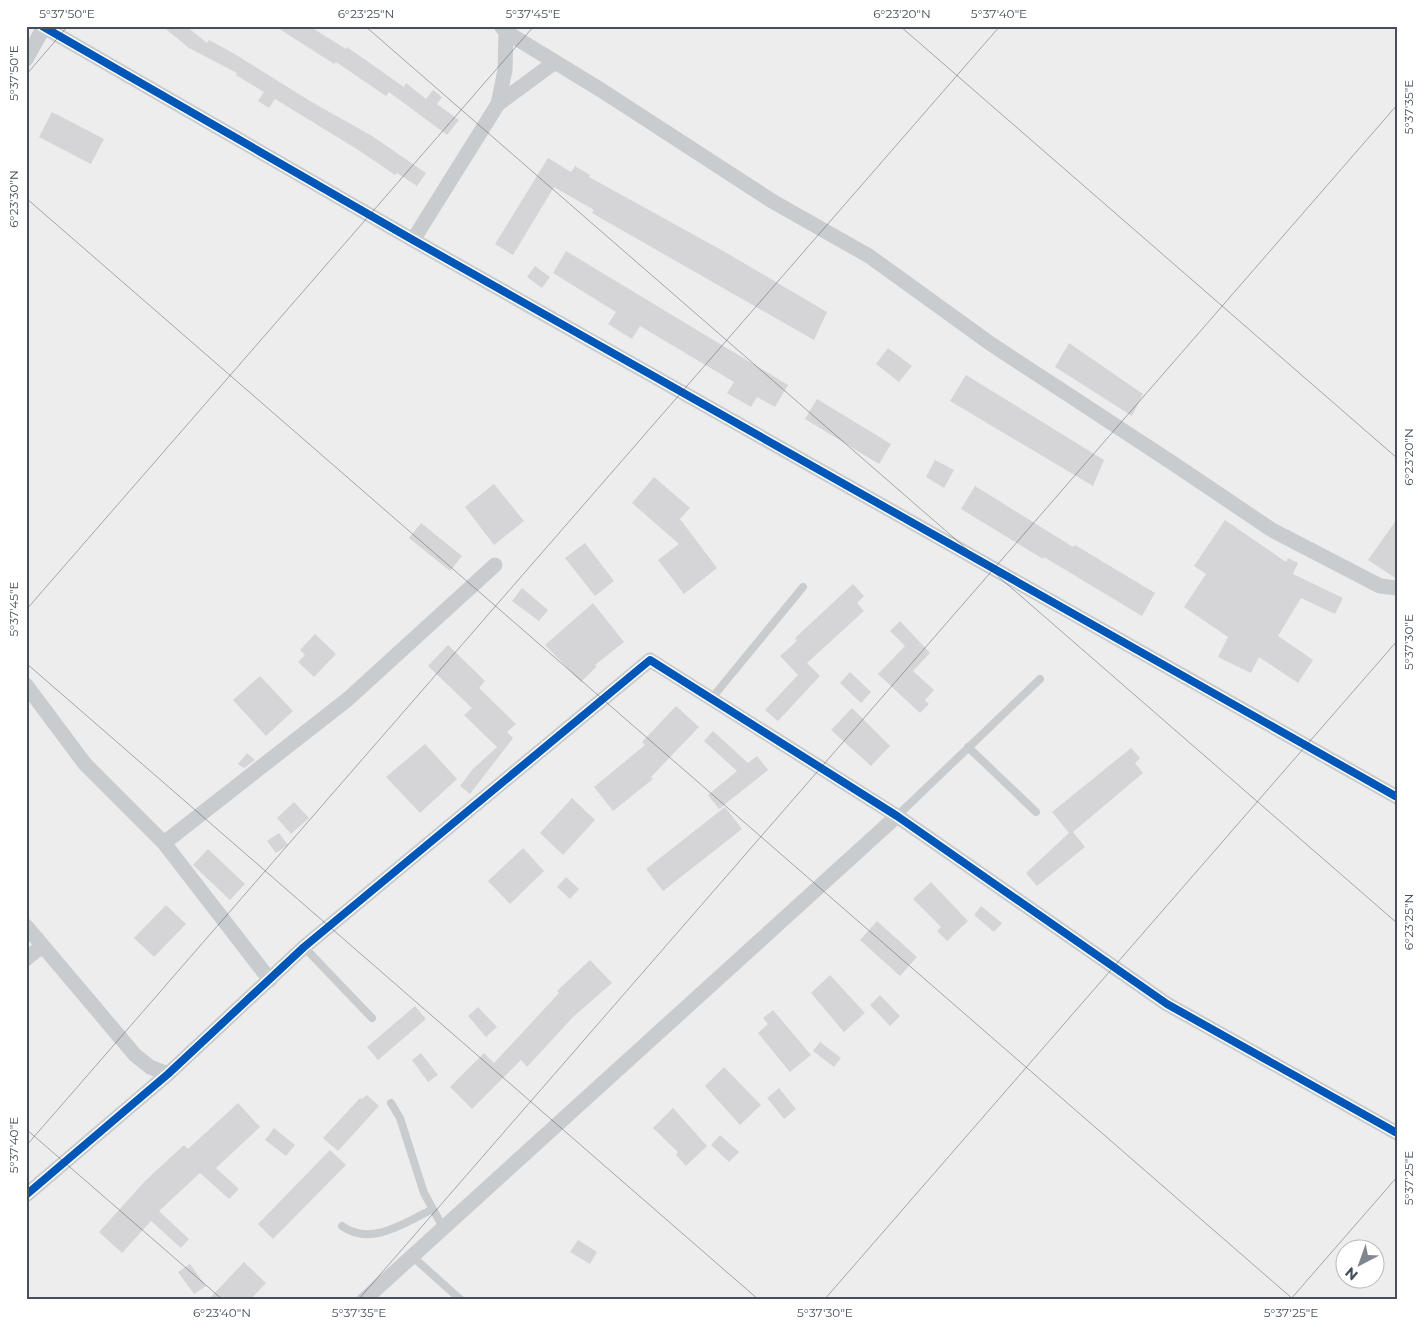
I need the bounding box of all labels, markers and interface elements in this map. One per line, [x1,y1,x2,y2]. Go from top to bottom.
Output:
text: 5°37'50"E [39,6,95,21]
text: 6°23'25"N [338,6,394,21]
text: 5°37'45"E [505,6,561,21]
text: 6°23'20"N [873,6,931,21]
text: 5°37'40"E [971,6,1027,21]
text: 5°37'50"E [6,45,21,101]
text: 5°37'35"E [1401,80,1416,134]
text: 6°23'30"N [6,170,21,228]
text: 6°23'20"N [1401,428,1416,486]
text: 5°37'45"E [6,581,21,637]
text: 5°37'30"E [1401,614,1416,670]
text: 6°23'25"N [1401,894,1416,950]
text: 5°37'40"E [6,1117,21,1173]
text: 5°37'25"E [1401,1151,1416,1205]
north arrow [1336,1238,1386,1288]
text: N [1341,1263,1362,1284]
text: 6°23'40"N [193,1305,251,1320]
text: 5°37'35"E [332,1305,386,1320]
text: 5°37'30"E [797,1305,853,1320]
text: 5°37'25"E [1264,1305,1318,1320]

